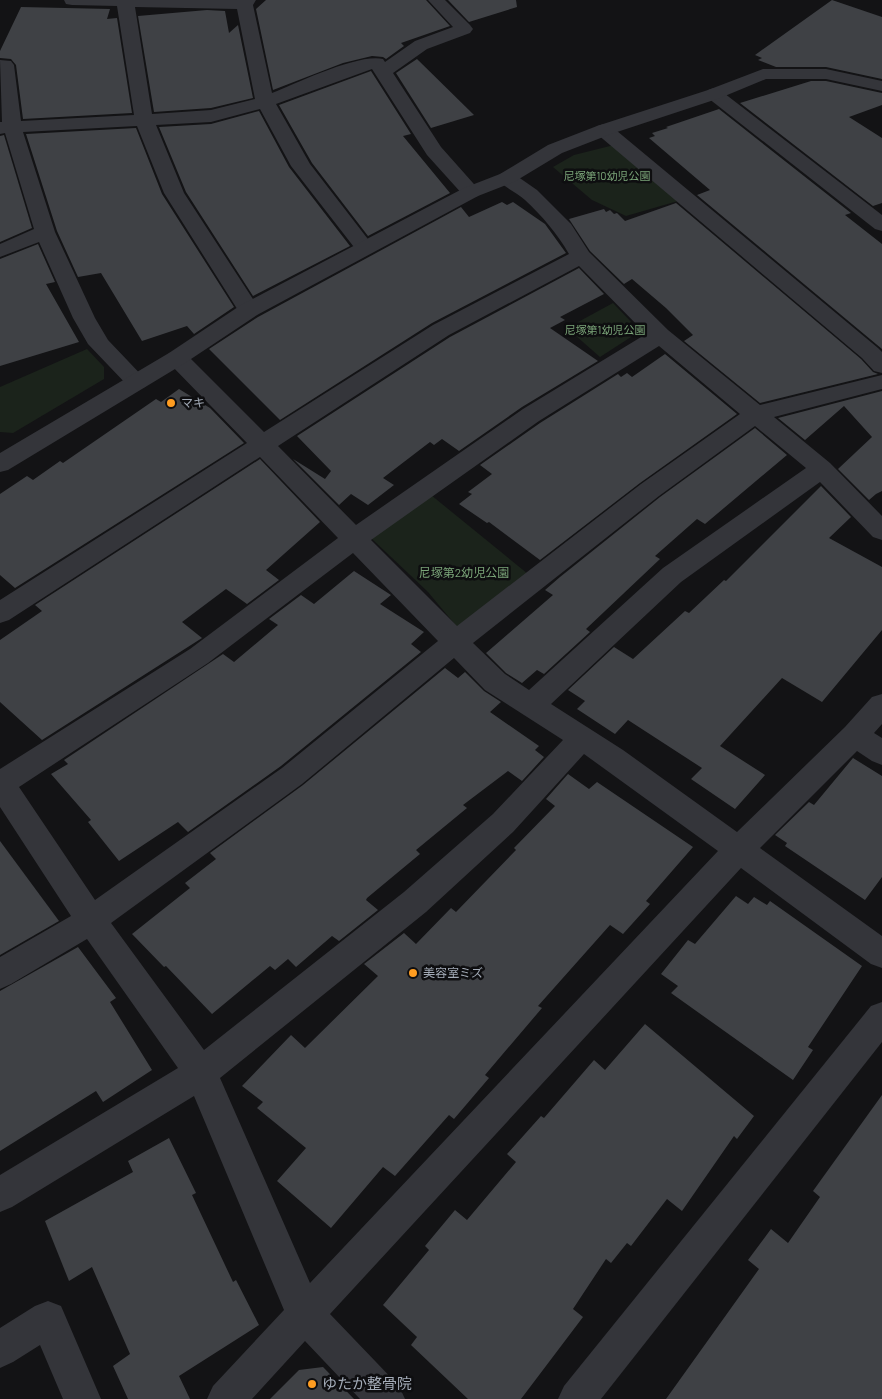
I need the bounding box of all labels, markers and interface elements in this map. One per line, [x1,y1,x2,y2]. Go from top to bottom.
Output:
park label: 尼塚第10幼児公園 [563,169,651,182]
park label: 尼塚第1幼児公園 [565,323,645,336]
place label: マキ [181,395,205,409]
marker: マキ [165,397,177,409]
park label: 尼塚第2幼児公園 [419,565,509,579]
place label: 美容室ミズ [423,965,483,979]
marker: 美容室ミズ [407,967,419,979]
place label: ゆたか整骨院 [322,1374,412,1392]
marker: ゆたか整骨院 [306,1378,318,1390]

